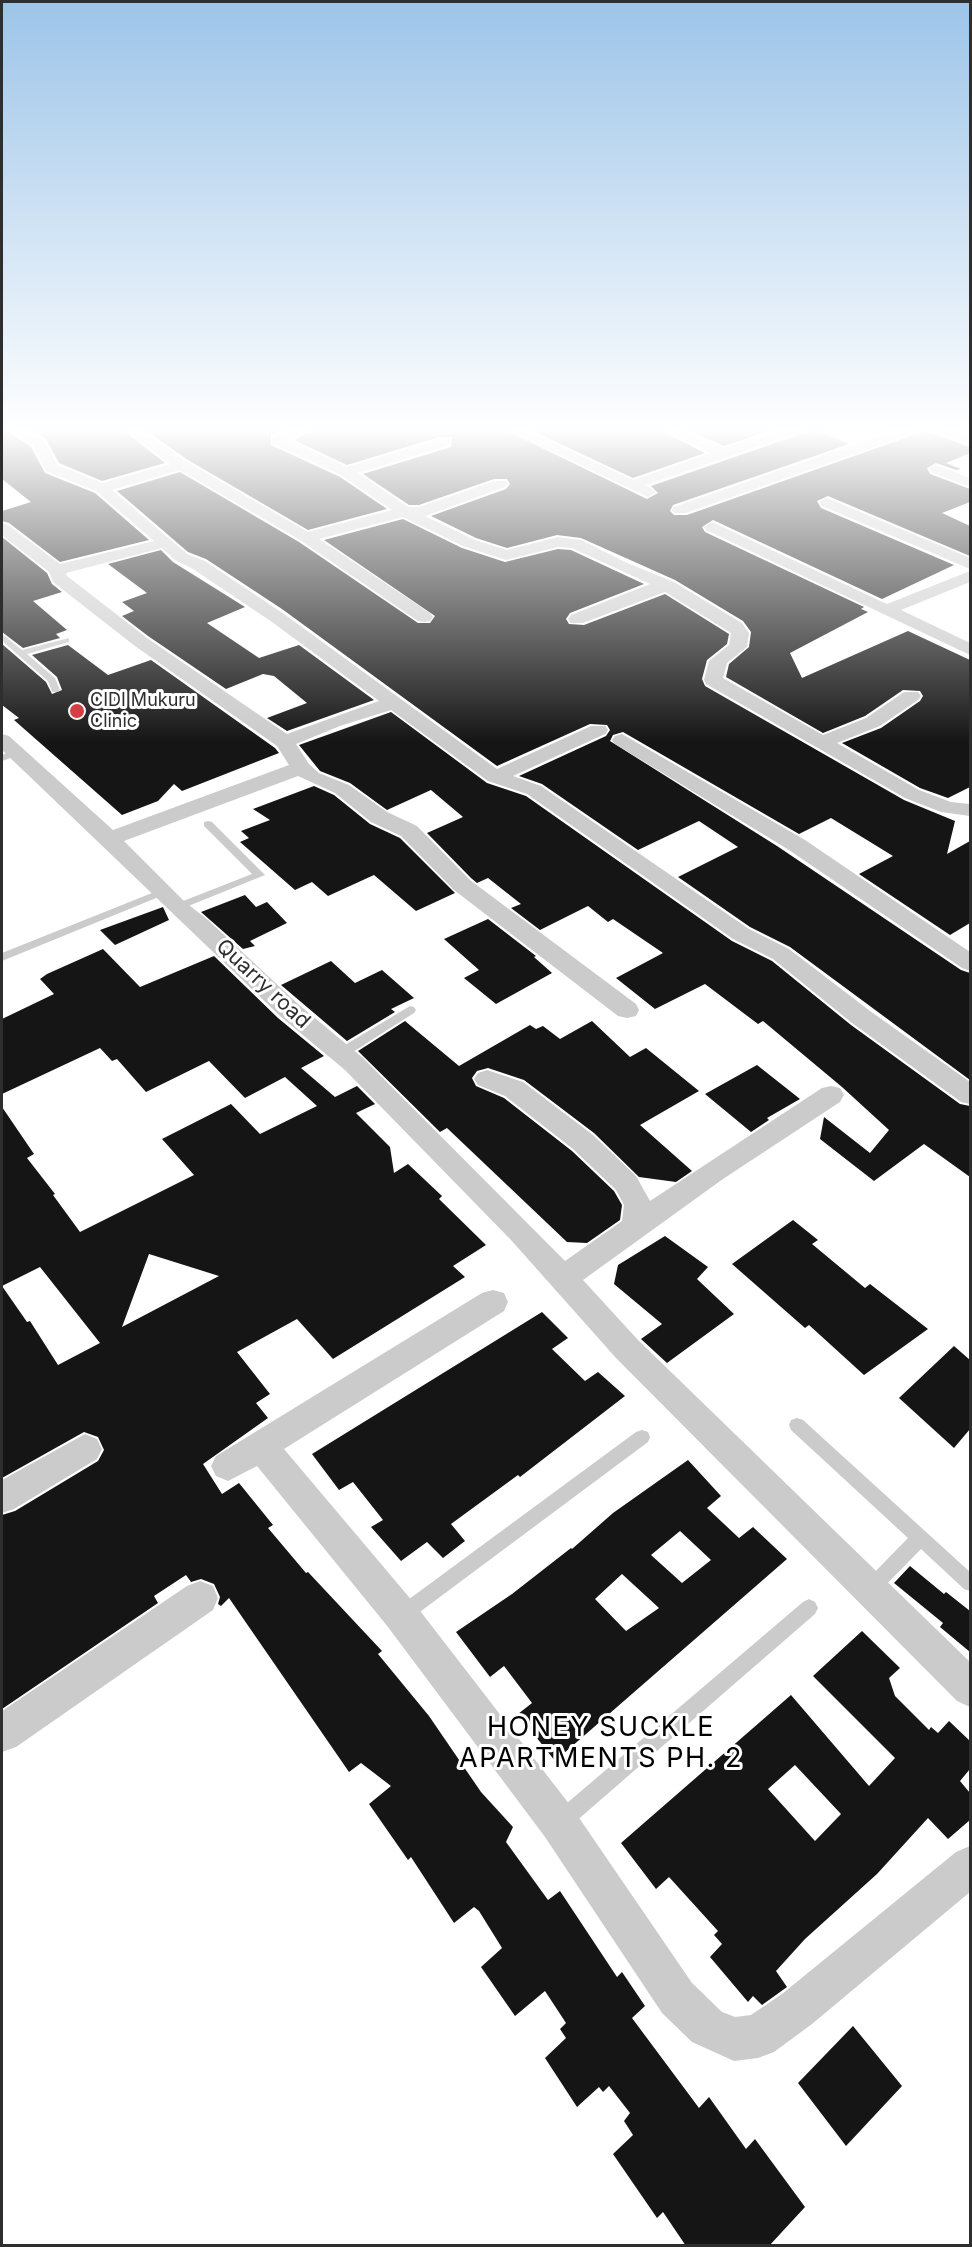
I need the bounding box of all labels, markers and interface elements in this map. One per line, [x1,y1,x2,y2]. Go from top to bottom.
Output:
place label: CIDI Mukuru Clinic [90,690,196,732]
marker: CIDI Mukuru Clinic [68,702,86,720]
street label: Quarry road [211,934,315,1034]
district label: HONEY SUCKLE APARTMENTS PH. 2 [459,1712,743,1775]

